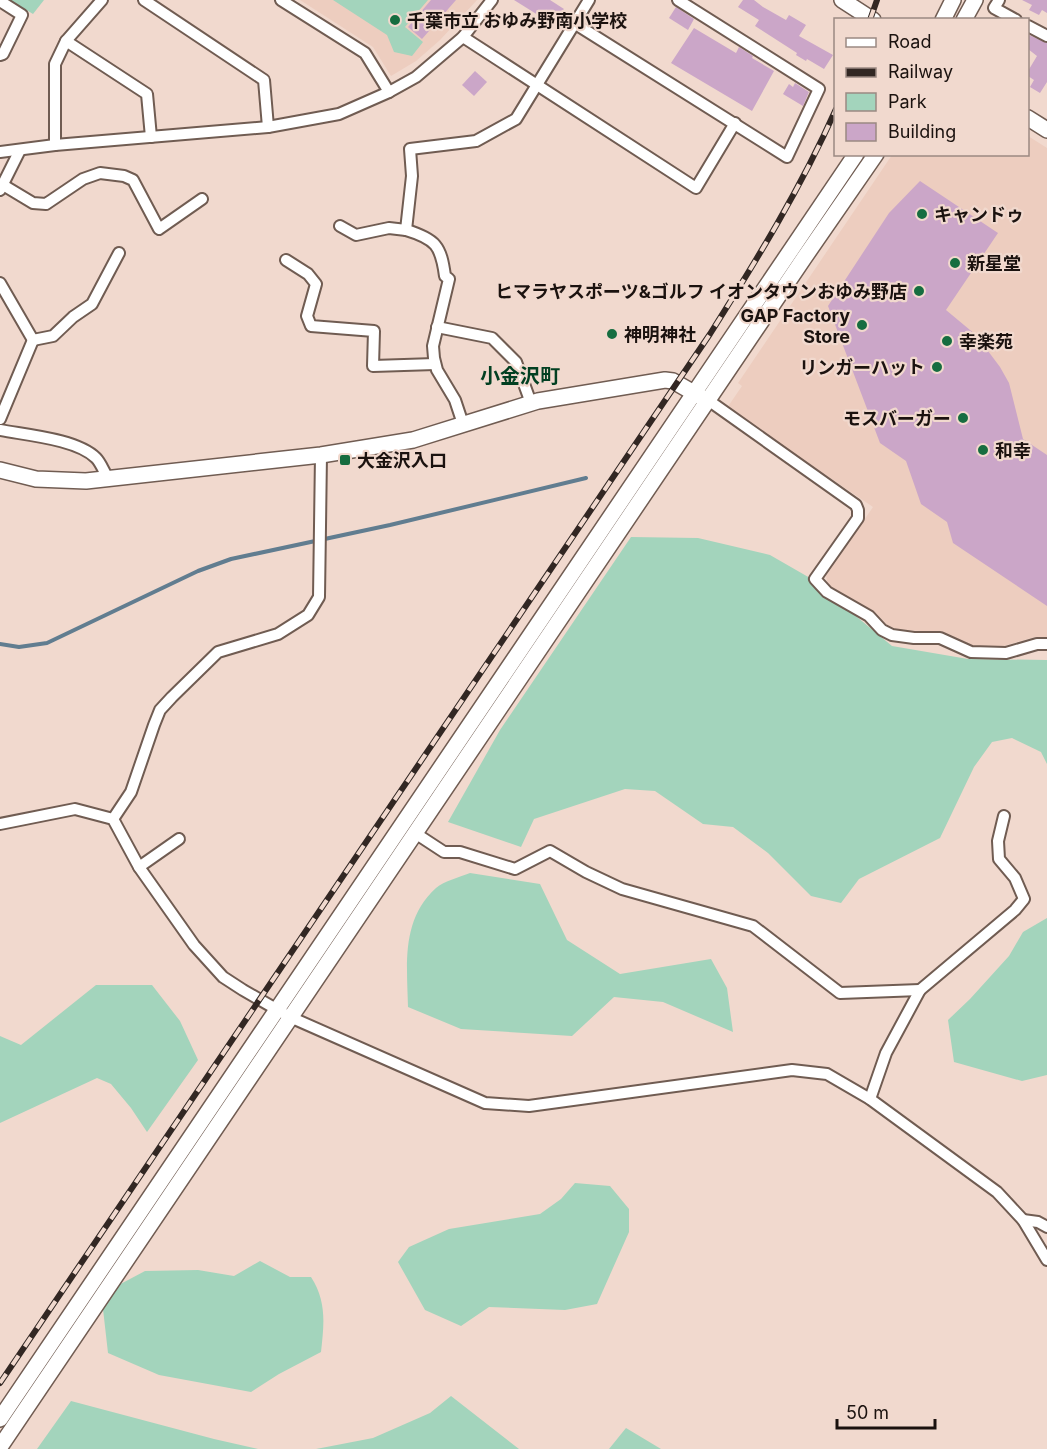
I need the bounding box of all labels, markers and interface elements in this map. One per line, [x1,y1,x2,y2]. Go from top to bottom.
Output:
place label: 千葉市立 おゆみ野南小学校 [407,10,627,31]
marker: 千葉市立 おゆみ野南小学校 [388,13,402,27]
legend [834,18,1029,156]
text: Road [888,31,931,52]
text: Railway [888,61,953,82]
text: Park [888,91,927,112]
text: Building [888,121,956,142]
place label: キャンドゥ [934,204,1024,225]
marker: キャンドゥ [915,207,929,221]
place label: 新星堂 [967,253,1021,274]
marker: 新星堂 [948,256,962,270]
place label: ヒマラヤスポーツ&ゴルフ イオンタウンおゆみ野店 [495,281,907,302]
marker: ヒマラヤスポーツ&ゴルフ イオンタウンおゆみ野店 [912,284,926,298]
place label: GAP Factory Store [740,305,850,347]
marker: GAP Factory Store [855,318,869,332]
place label: 神明神社 [624,324,696,345]
marker: 神明神社 [605,327,619,341]
place label: 幸楽苑 [959,331,1013,352]
marker: 幸楽苑 [940,334,954,348]
place label: リンガーハット [799,357,925,378]
marker: リンガーハット [930,360,944,374]
district label: 小金沢町 [480,364,560,388]
place label: モスバーガー [843,408,951,429]
marker: モスバーガー [956,411,970,425]
place label: 和幸 [995,440,1031,461]
marker: 和幸 [976,443,990,457]
place label: 大金沢入口 [357,450,447,471]
marker: 大金沢入口 [338,453,352,467]
scale bar [837,1392,934,1430]
text: 50 m [846,1402,889,1423]

